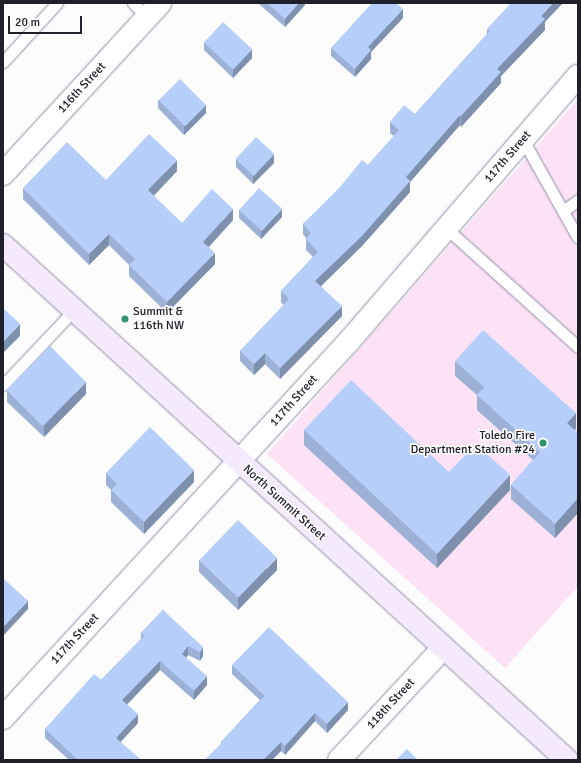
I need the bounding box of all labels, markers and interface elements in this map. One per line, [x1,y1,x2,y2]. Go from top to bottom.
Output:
scale bar [10,8,84,34]
text: 20 m [15,15,40,30]
street label: 116th Street [55,60,109,116]
street label: 117th Street [482,128,534,186]
place label: Summit & 116th NW [133,305,184,333]
marker: Summit & 116th NW [120,314,130,324]
street label: 117th Street [267,372,321,430]
place label: Toledo Fire Department Station #24 [410,429,535,457]
marker: Toledo Fire Department Station #24 [538,438,548,448]
street label: North Summit Street [240,462,328,544]
street label: 117th Street [48,611,102,667]
street label: 118th Street [364,676,418,732]

